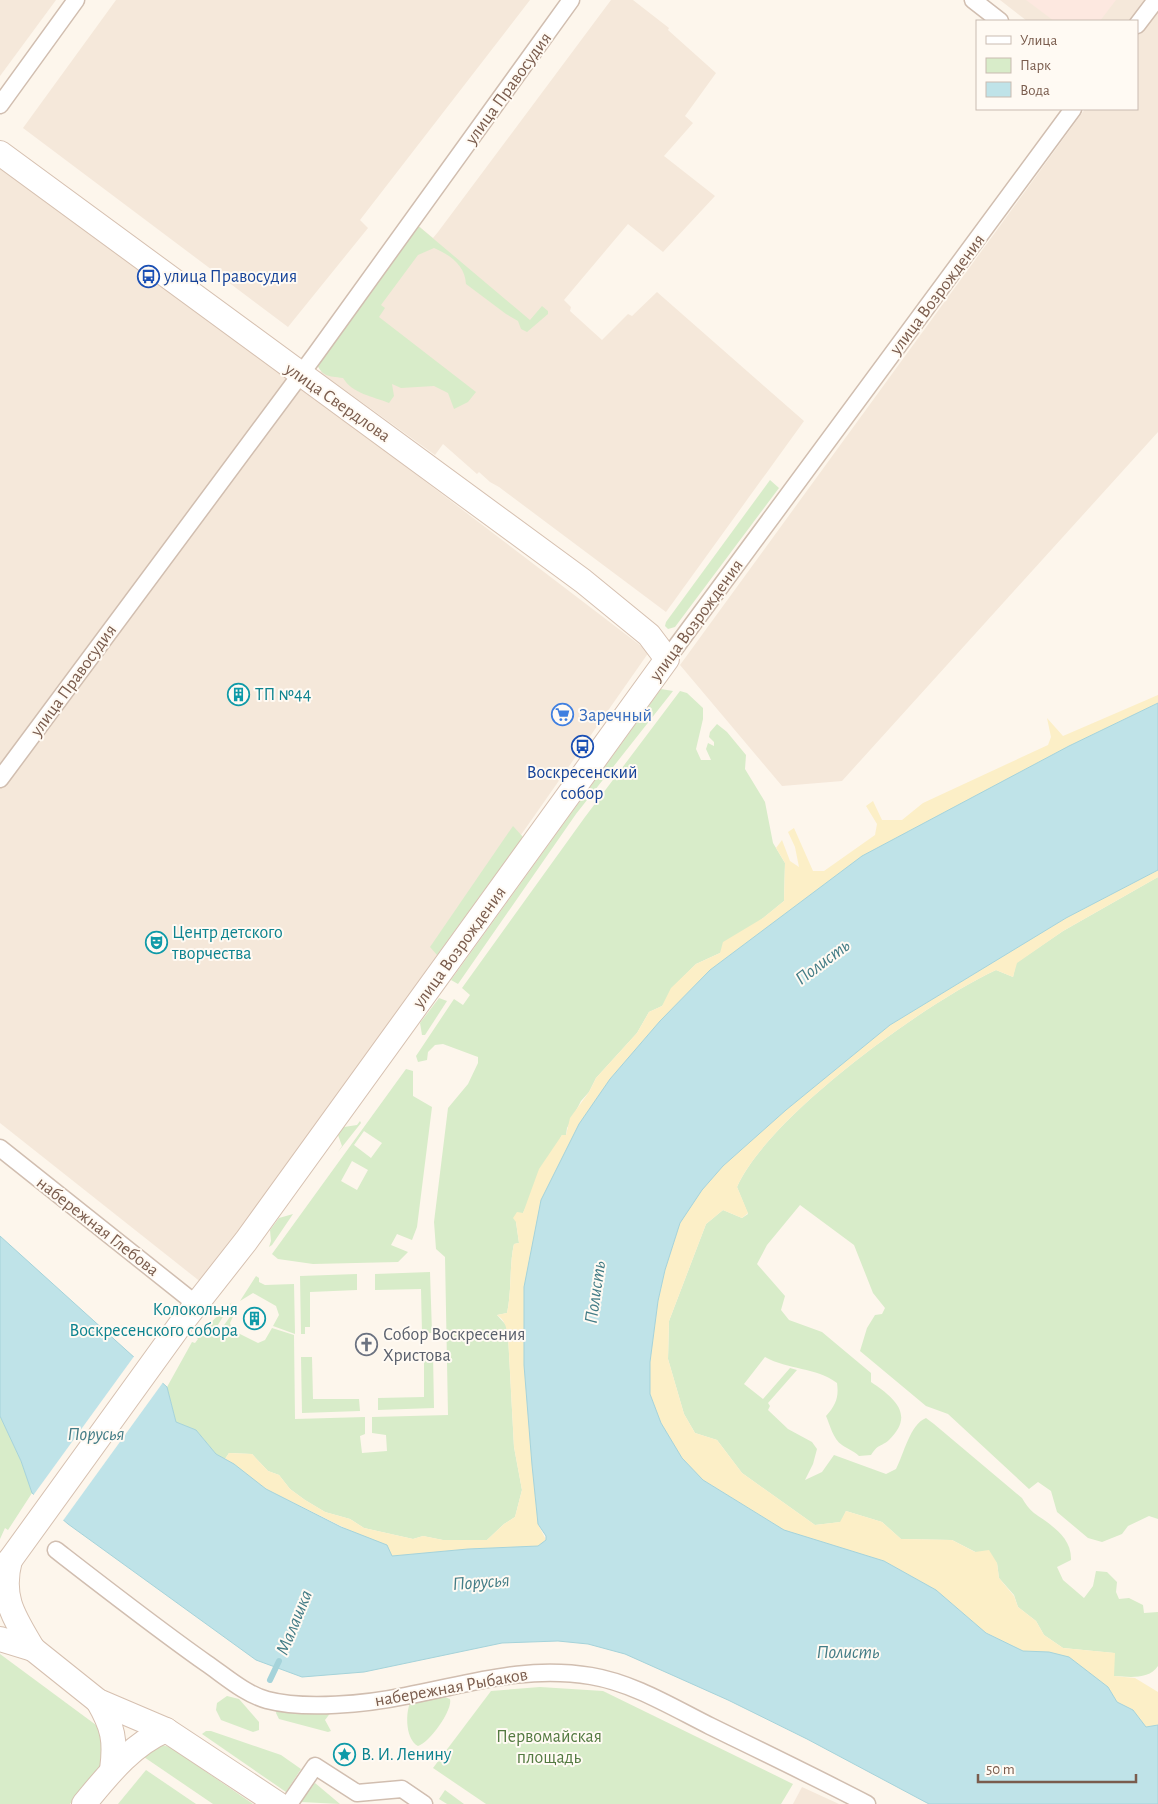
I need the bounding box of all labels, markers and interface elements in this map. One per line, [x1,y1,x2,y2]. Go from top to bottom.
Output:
legend [976,20,1138,110]
street label: улица Правосудия [462,29,555,149]
text: Улица [1020,33,1057,48]
text: Парк [1020,58,1051,73]
text: Вода [1020,83,1050,98]
street label: улица Возрождения [886,231,989,359]
bus stop icon: улица Правосудия [136,264,160,288]
place label: улица Правосудия [163,268,297,286]
street label: улица Свердлова [281,359,393,446]
street label: улица Возрождения [646,556,747,686]
street label: улица Правосудия [27,621,120,741]
building icon: ТП №44 [227,682,251,706]
place label: ТП №44 [255,686,312,704]
supermarket icon: Заречный [551,703,575,727]
place label: Заречный [579,707,652,725]
bus stop icon: Воскресенский собор [570,735,594,759]
place label: Воскресенский собор [527,764,637,803]
street label: улица Возрождения [409,883,510,1013]
place label: Центр детского творчества [171,924,283,963]
theatre icon: Центр детского творчества [144,930,168,954]
water label: Полисть [792,935,854,989]
street label: набережная Глебова [33,1173,162,1280]
water label: Полисть [582,1259,609,1325]
place label: Колокольня Воскресенского собора [69,1301,238,1340]
building icon: Колокольня Воскресенского собора [242,1307,266,1331]
place label: Собор Воскресения Христова [383,1325,526,1365]
church icon: Собор Воскресения Христова [355,1332,379,1356]
water label: Порусья [68,1425,124,1444]
water label: Порусья [452,1571,510,1594]
water label: Малашка [273,1587,316,1658]
water label: Полисть [816,1643,880,1662]
street label: набережная Рыбаков [373,1665,529,1710]
park label: Первомайская площадь [496,1728,602,1767]
place icon: В. И. Ленину [333,1742,357,1766]
place label: В. И. Ленину [361,1746,452,1764]
scale bar [978,1752,1136,1784]
text: 50 m [986,1762,1015,1777]

